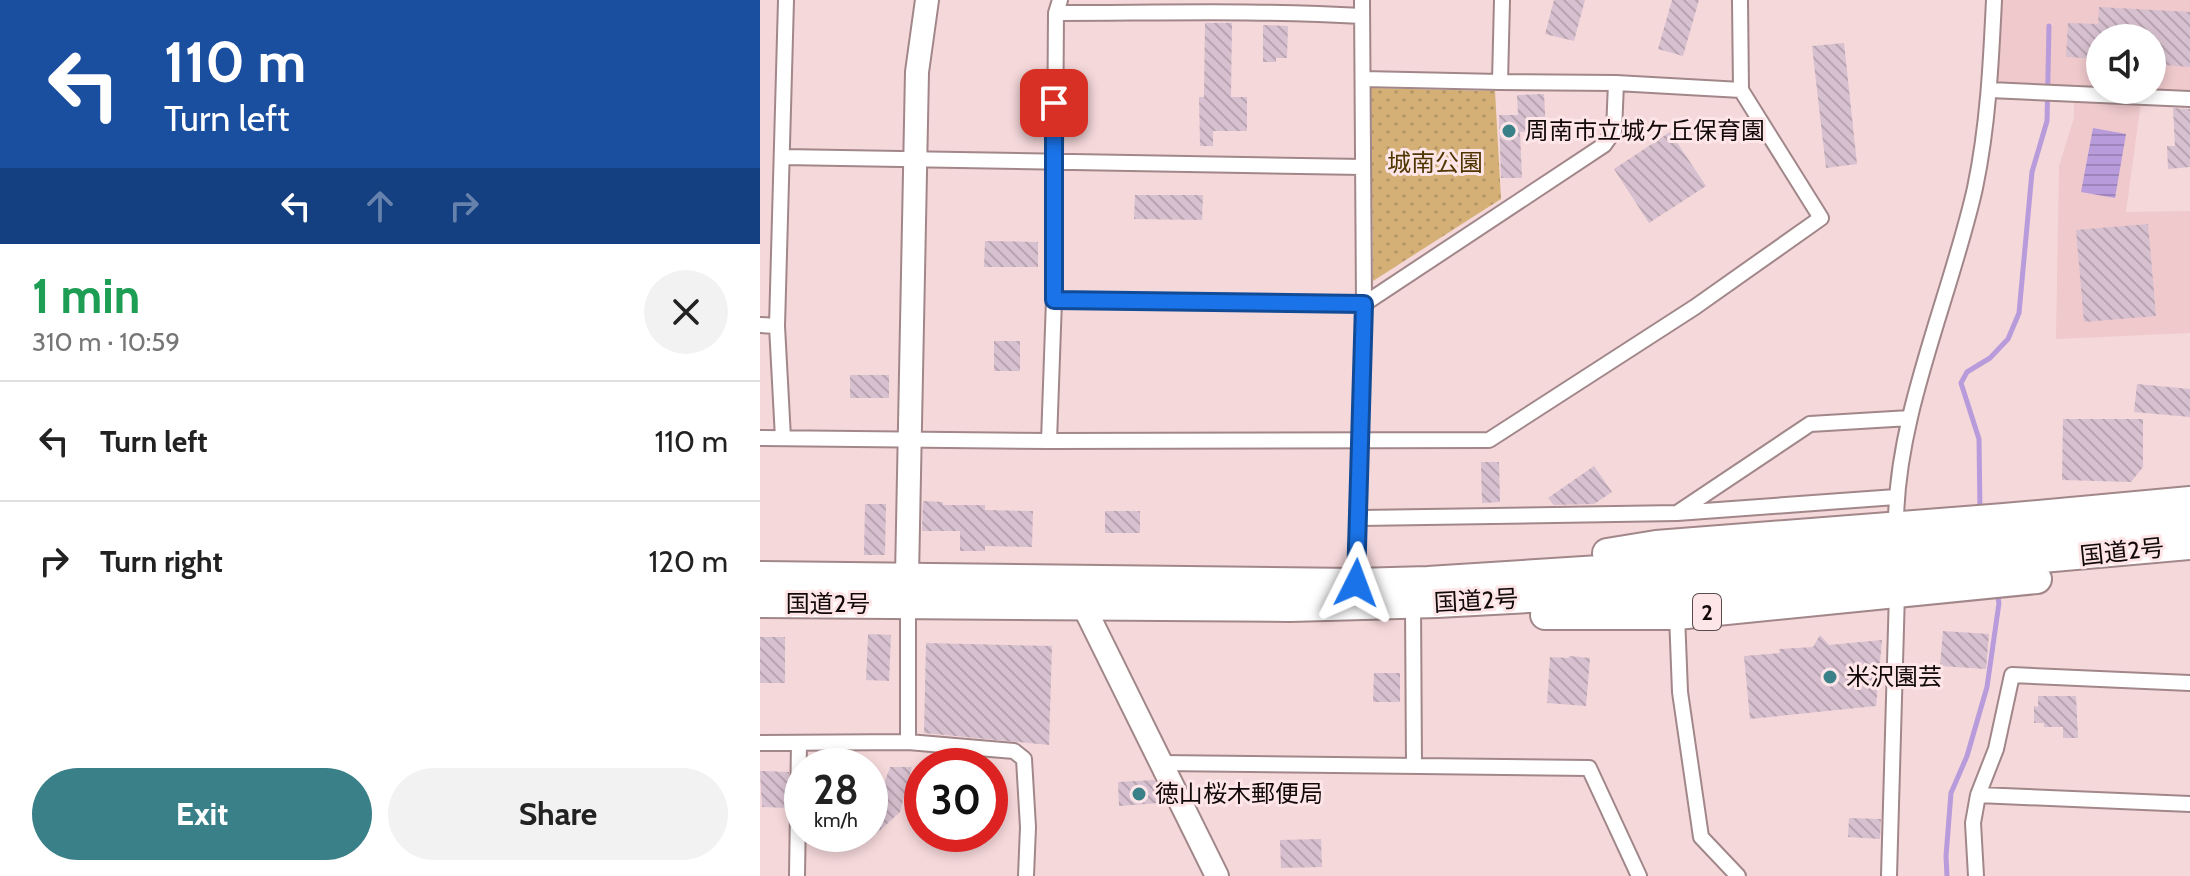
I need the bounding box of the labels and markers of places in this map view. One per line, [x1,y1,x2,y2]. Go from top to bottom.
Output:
pin [1020,69,1088,137]
place label: 周南市立城ケ丘保育園 [1525,116,1765,145]
marker: 周南市立城ケ丘保育園 [1500,122,1518,140]
place label: 米沢園芸 [1846,662,1942,691]
marker: 米沢園芸 [1821,668,1839,686]
place label: 徳山桜木郵便局 [1155,779,1323,808]
marker: 徳山桜木郵便局 [1130,785,1148,803]

